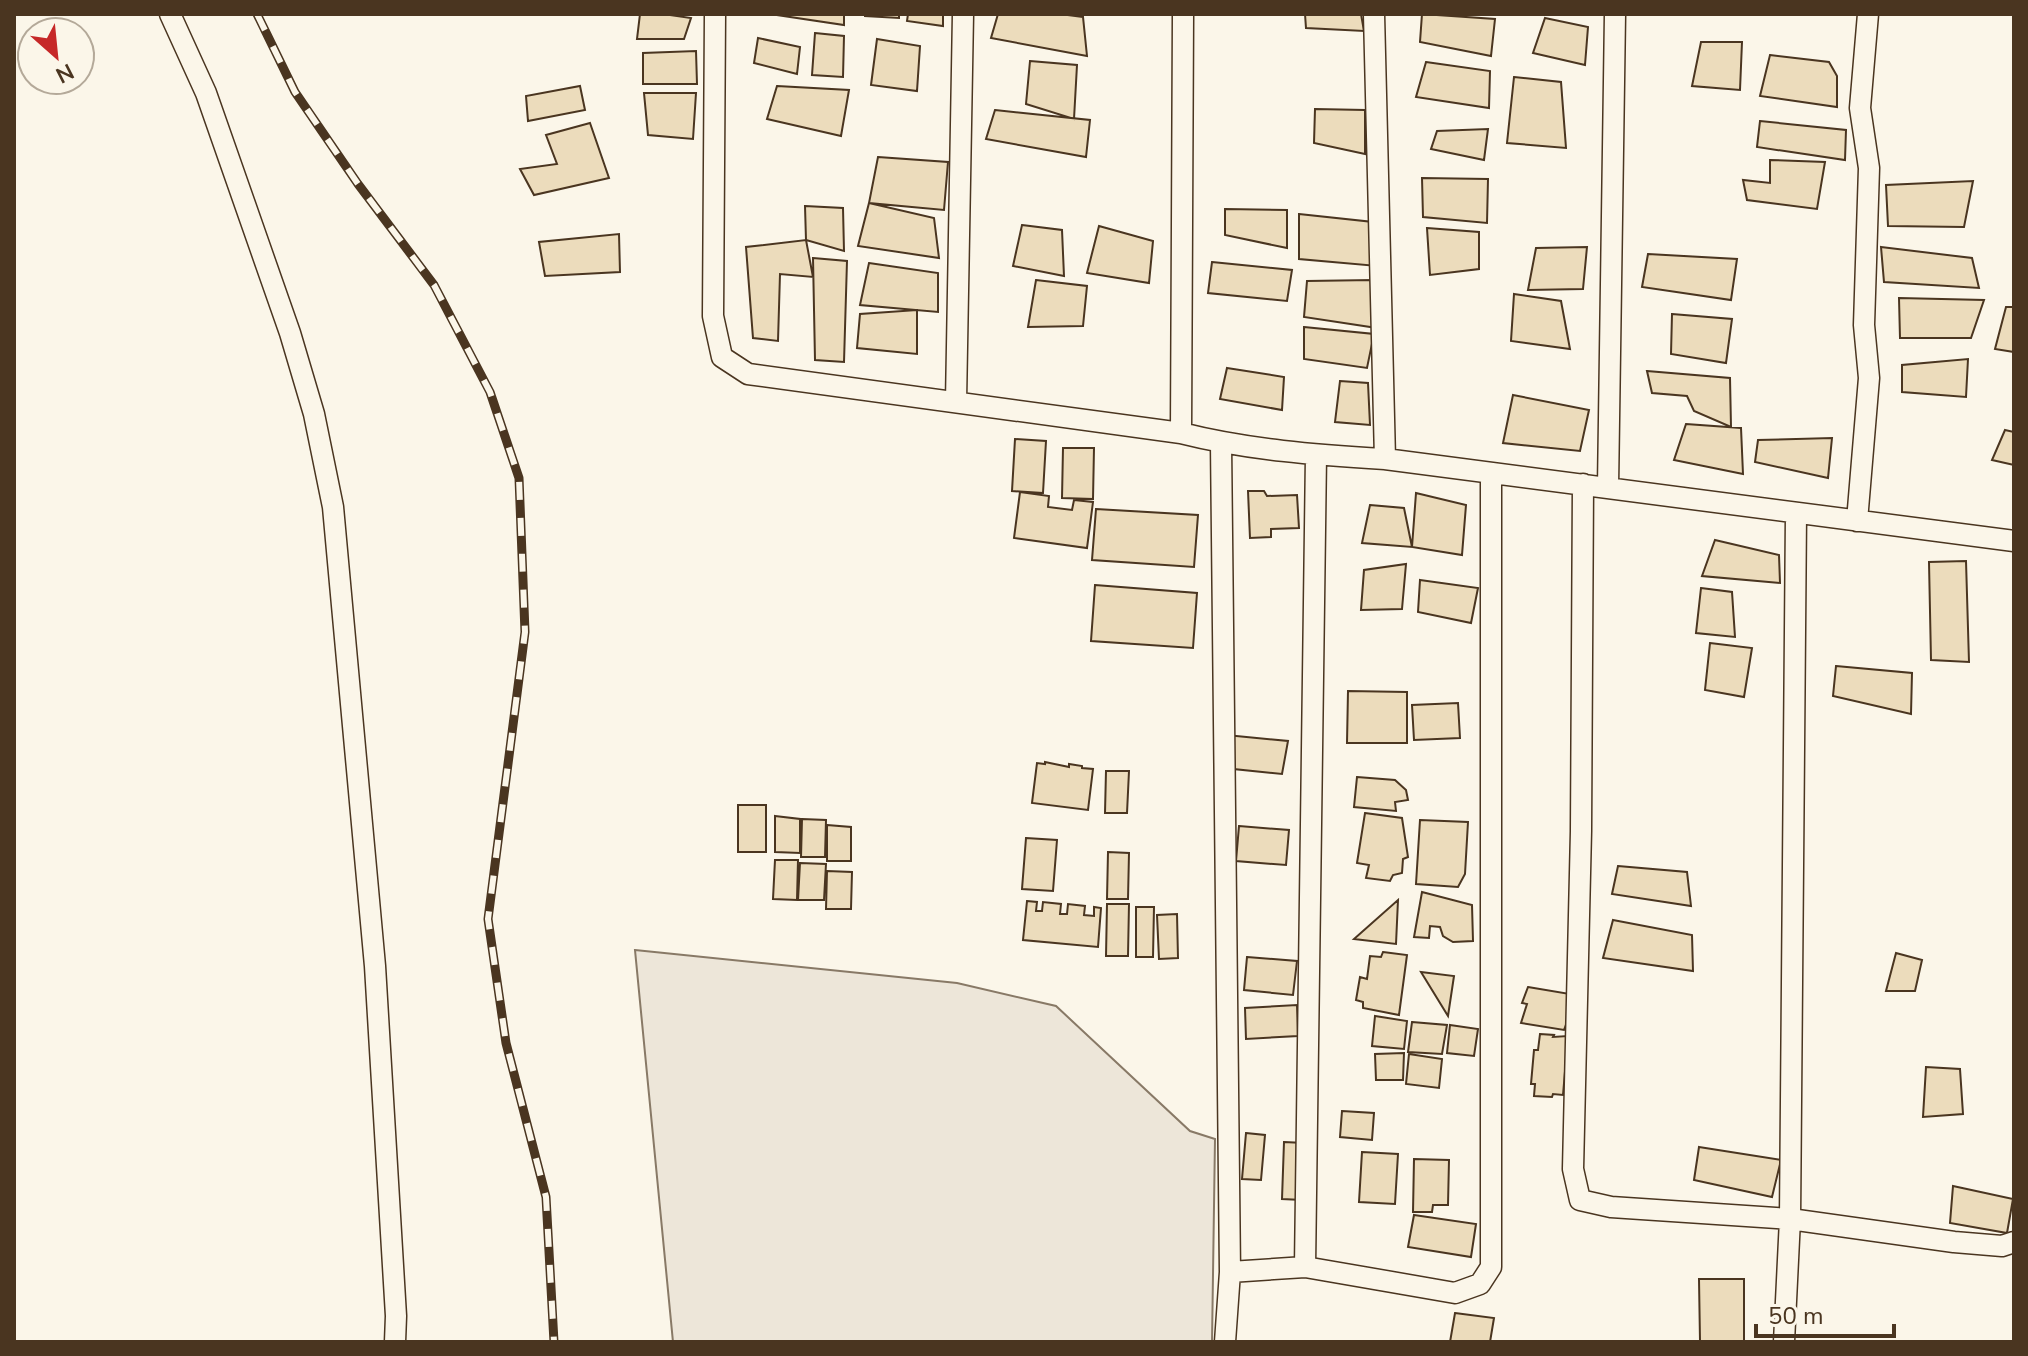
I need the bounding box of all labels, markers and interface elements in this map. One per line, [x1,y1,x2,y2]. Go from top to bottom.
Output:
north arrow [16,16,96,96]
text: N [50,56,79,90]
scale bar [1756,1288,1894,1338]
text: 50 m [1768,1300,1824,1332]

